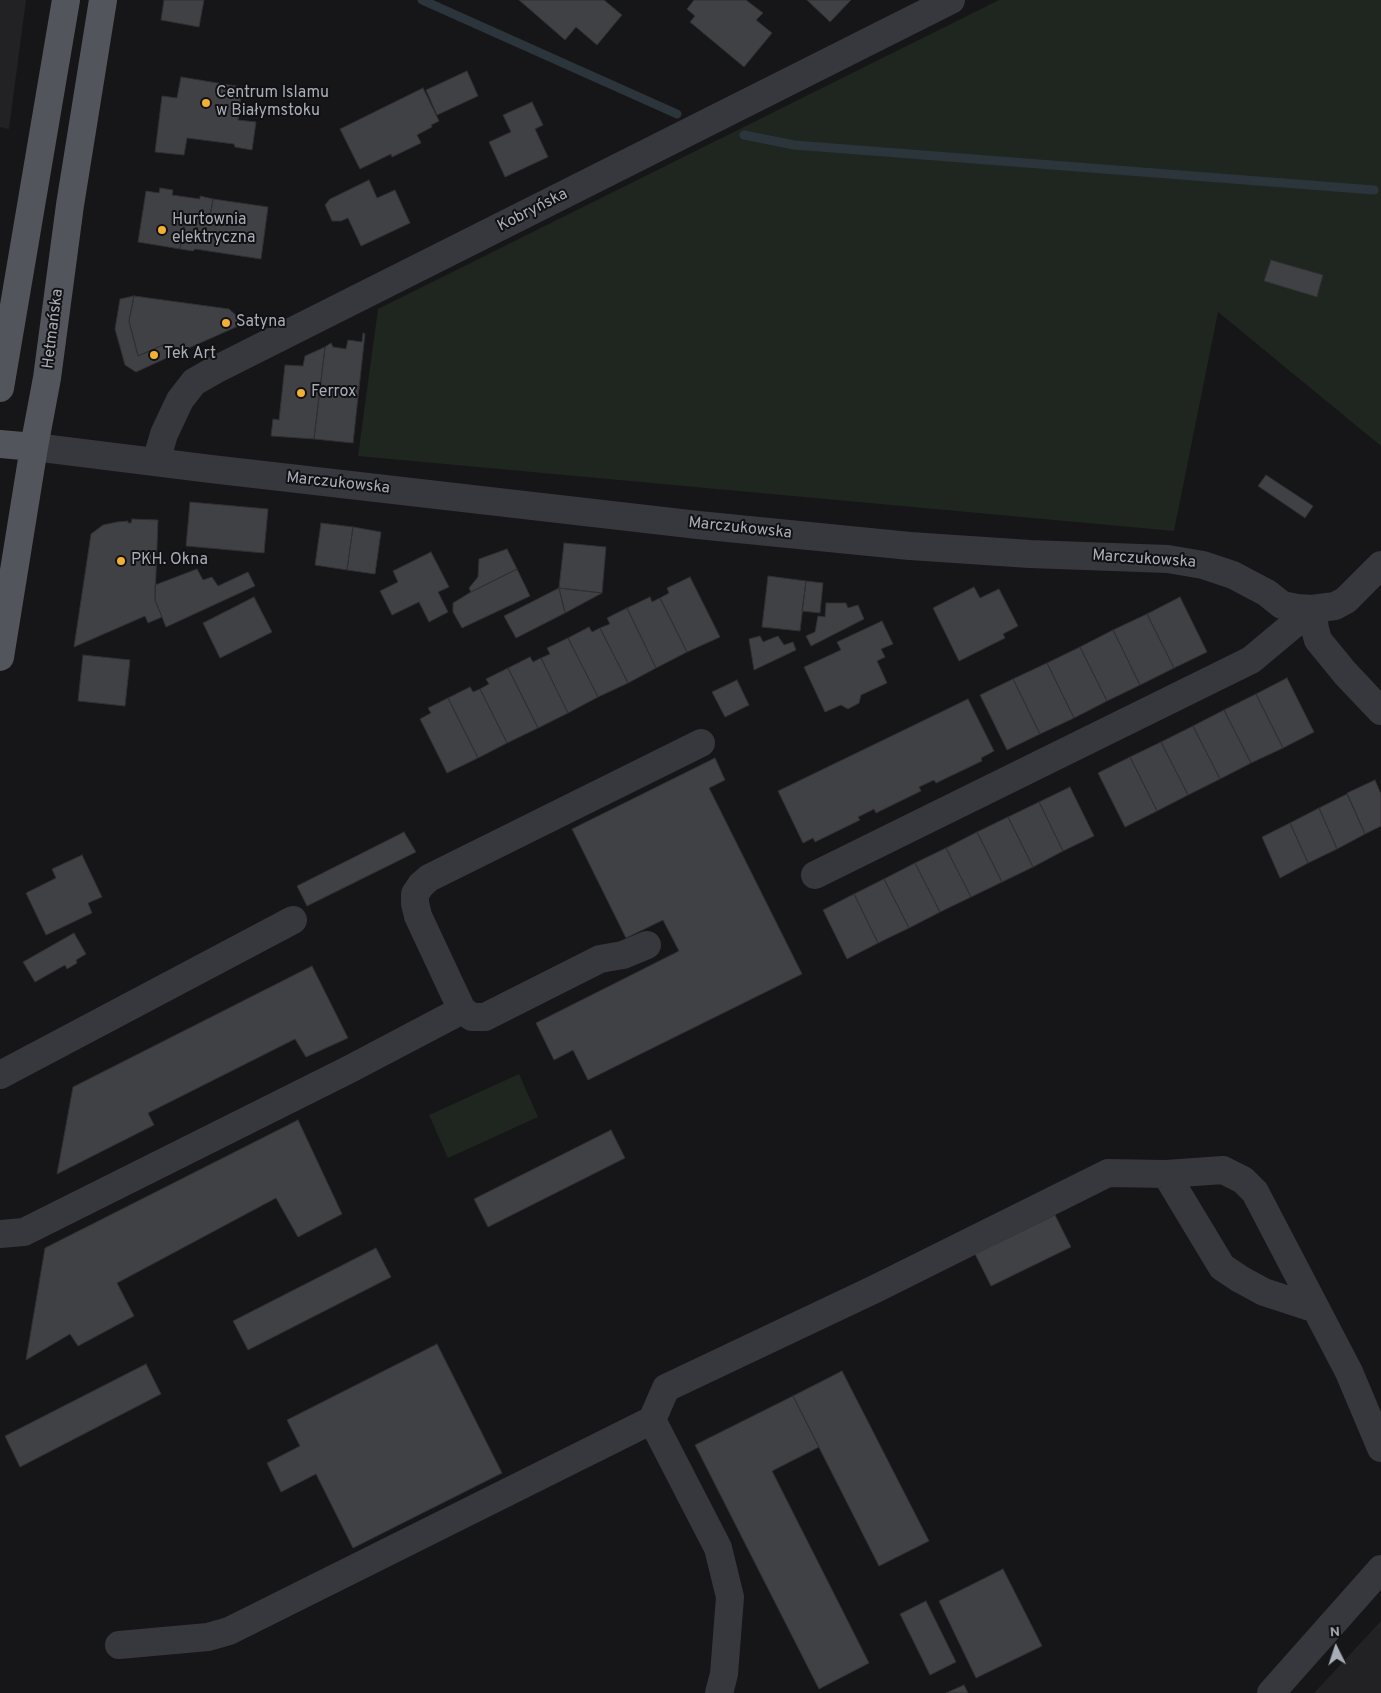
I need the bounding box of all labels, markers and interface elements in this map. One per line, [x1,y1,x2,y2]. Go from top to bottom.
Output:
place label: Centrum Islamu w Białymstoku [216,84,329,122]
marker: Centrum Islamu w Białymstoku [200,97,212,109]
street label: Kobryńska [495,185,571,237]
place label: Hurtownia elektryczna [172,211,255,249]
marker: Hurtownia elektryczna [156,224,168,236]
street label: Hetmańska [40,288,68,370]
place label: Satyna [236,313,286,333]
marker: Satyna [220,317,232,329]
place label: Tek Art [164,345,216,365]
marker: Tek Art [148,349,160,361]
place label: Ferrox [311,383,356,403]
marker: Ferrox [295,387,307,399]
street label: Marczukowska [285,469,391,499]
street label: Marczukowska [687,514,793,544]
street label: Marczukowska [1091,547,1197,573]
place label: PKH. Okna [131,551,208,571]
marker: PKH. Okna [115,555,127,567]
north arrow [1311,1623,1361,1673]
text: N [1329,1624,1341,1641]

